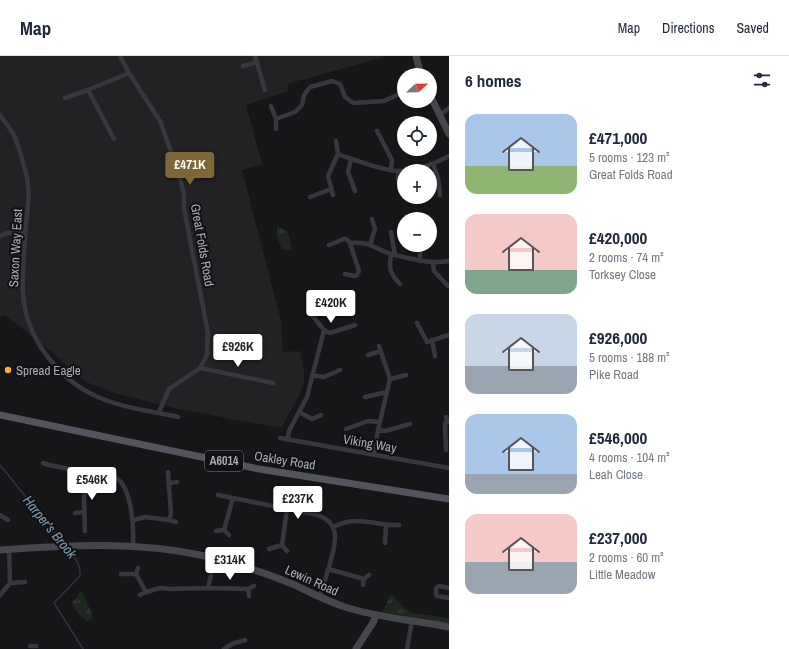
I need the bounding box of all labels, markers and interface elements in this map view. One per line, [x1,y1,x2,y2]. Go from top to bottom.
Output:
text: Map [20,15,51,41]
text: Map [618,19,640,37]
text: Directions [662,19,714,37]
text: Saved [736,19,769,37]
north arrow [397,68,437,108]
map controls [397,68,437,252]
text: 6 homes [465,69,522,92]
icon: filters [751,69,773,91]
button: locate [397,116,437,156]
text: £471,000 [589,126,647,149]
icon: home [497,130,545,178]
text: 5 rooms · 123 m² [589,149,670,166]
pin: £471K [162,152,218,186]
text: £471K [174,156,206,173]
button: + [397,164,437,204]
text: Great Folds Road [589,166,673,183]
street label: Great Folds Road [187,202,218,288]
street label: Saxon Way East [5,208,26,288]
button: − [397,212,437,252]
text: £420,000 [589,226,647,249]
icon: home [497,230,545,278]
text: 2 rooms · 74 m² [589,249,664,266]
text: Torksey Close [589,266,656,283]
pin: £420K [303,290,359,324]
text: £420K [315,294,347,311]
text: £926,000 [589,326,647,349]
icon: home [497,330,545,378]
pin: £926K [210,334,266,368]
text: £926K [222,338,254,355]
text: 5 rooms · 188 m² [589,349,670,366]
place label: Spread Eagle [16,362,81,379]
marker: Spread Eagle [3,365,13,375]
text: Pike Road [589,366,639,383]
text: £546,000 [589,426,647,449]
street label: Viking Way [342,430,399,457]
icon: home [497,430,545,478]
street label: Oakley Road [253,447,317,474]
text: 4 rooms · 104 m² [589,449,670,466]
road number: A6014 [205,451,243,471]
text: Leah Close [589,466,643,483]
pin: £546K [64,467,120,501]
text: £546K [76,471,108,488]
pin: £237K [270,486,326,520]
text: £237K [282,490,314,507]
water label: Harper's Brook [19,492,82,563]
text: £237,000 [589,526,647,549]
icon: home [497,530,545,578]
pin: £314K [202,547,258,581]
text: 2 rooms · 60 m² [589,549,664,566]
text: £314K [214,551,246,568]
street label: Lewin Road [282,561,341,600]
text: Little Meadow [589,566,655,583]

